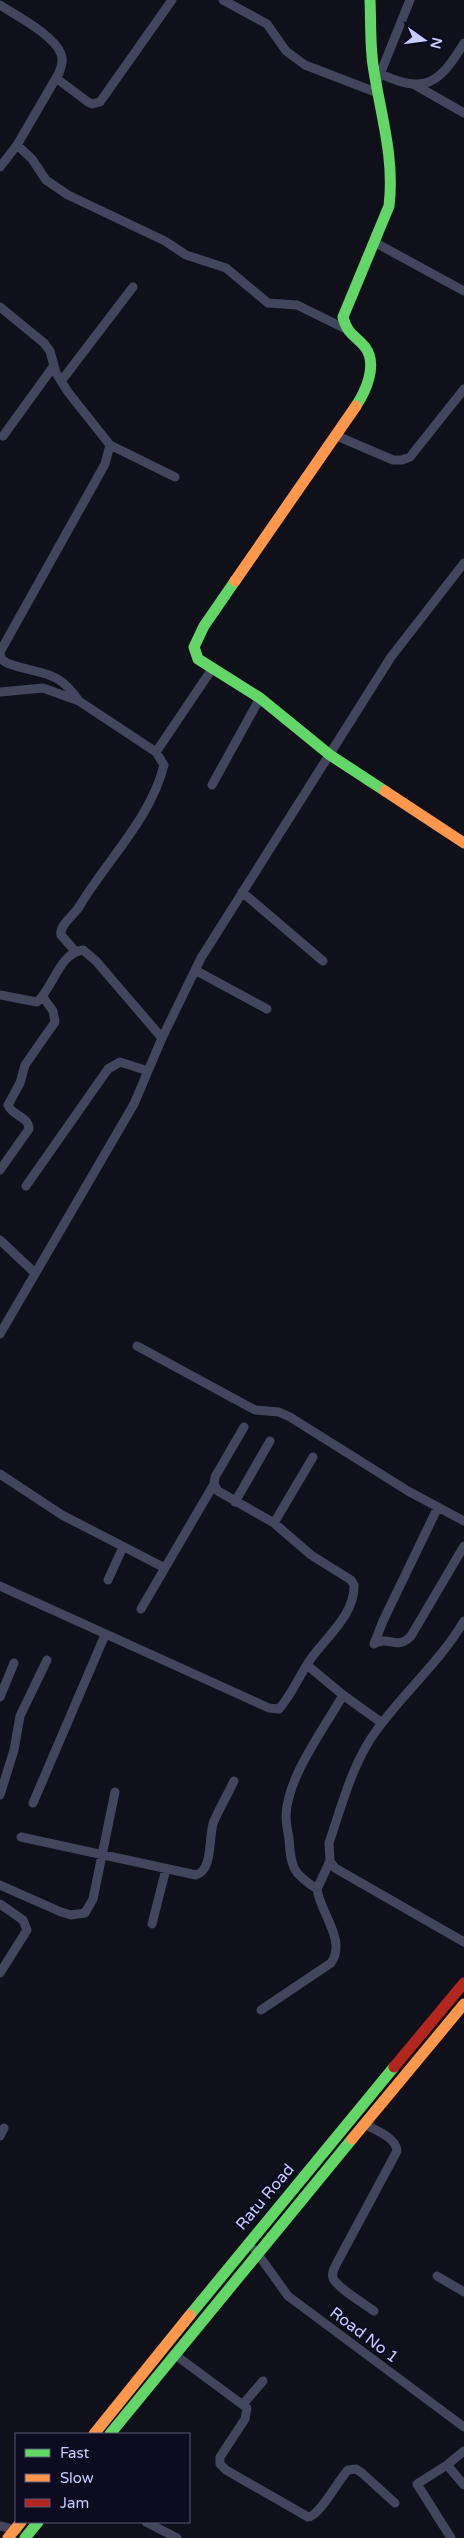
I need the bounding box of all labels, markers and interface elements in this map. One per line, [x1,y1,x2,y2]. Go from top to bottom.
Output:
north arrow [399,15,449,65]
text: N [427,36,446,51]
street label: Ratu Road [231,2160,299,2234]
street label: Road No 1 [326,2303,402,2367]
legend [15,2433,190,2523]
text: Fast [60,2444,90,2462]
text: Slow [60,2469,94,2487]
text: Jam [60,2494,89,2512]

